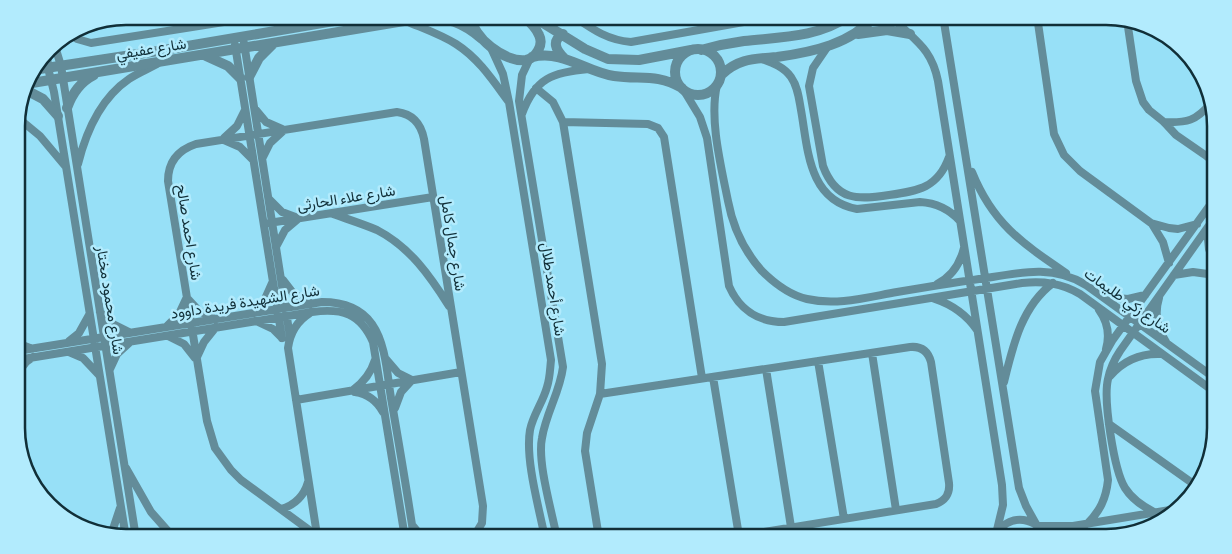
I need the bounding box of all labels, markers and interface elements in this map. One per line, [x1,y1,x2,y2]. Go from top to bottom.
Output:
street label: شارع عفيفي [115,34,188,67]
street label: شارع علاء الحارثى [296,180,397,217]
street label: شارع احمد صالح [171,183,207,282]
street label: شارع جمال كامل [435,194,470,293]
street label: شارع أحمد طلال [535,241,570,338]
street label: شارع محمود مختار [90,243,128,356]
street label: شارع زكي طليمات [1078,263,1175,341]
street label: شارع الشهيدة فريدة داوود [169,280,321,325]

